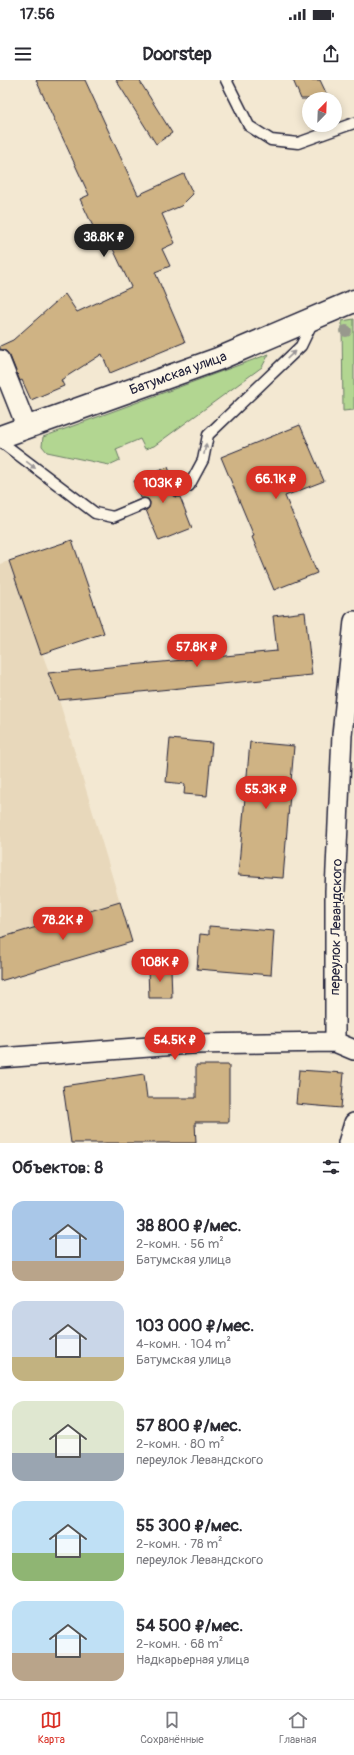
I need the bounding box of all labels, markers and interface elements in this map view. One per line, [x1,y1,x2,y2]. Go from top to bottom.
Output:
text: 17:56 [20,5,55,24]
icon: menu [12,43,34,65]
text: Doorstep [142,43,212,66]
icon: share [320,43,342,65]
north arrow [302,92,342,132]
map controls [302,92,342,132]
pin: 38.8K ₽ [67,224,141,258]
text: 38.8K ₽ [83,229,125,245]
street label: Батумская улица [127,347,229,399]
one-way arrow [286,350,296,360]
one-way arrow [202,443,208,455]
one-way arrow [26,460,37,469]
pin: 66.1K ₽ [239,466,313,500]
pin: 103K ₽ [130,470,196,504]
text: 66.1K ₽ [255,471,297,487]
text: 103K ₽ [143,475,183,491]
pin: 57.8K ₽ [160,634,234,668]
text: 57.8K ₽ [176,639,218,655]
pin: 55.3K ₽ [229,776,303,810]
text: 55.3K ₽ [245,781,287,797]
street label: переулок Левандского [326,858,346,996]
pin: 78.2K ₽ [26,907,100,941]
text: 78.2K ₽ [42,912,84,928]
pin: 108K ₽ [127,949,193,983]
text: 108K ₽ [141,954,179,970]
pin: 54.5K ₽ [138,1027,212,1061]
text: 54.5K ₽ [154,1032,196,1048]
icon: filters [320,1156,342,1178]
text: Объектов: 8 [12,1157,103,1178]
text: 38 800 ₽/мес. [136,1215,241,1236]
icon: home [44,1217,92,1265]
text: 2-комн. · 56 m² [136,1236,224,1252]
text: Батумская улица [136,1252,231,1268]
text: 103 000 ₽/мес. [136,1315,254,1336]
icon: home [44,1317,92,1365]
text: 4-комн. · 104 m² [136,1336,231,1352]
text: Батумская улица [136,1352,231,1368]
text: 57 800 ₽/мес. [136,1415,242,1436]
icon: home [44,1417,92,1465]
text: 2-комн. · 80 m² [136,1436,224,1452]
text: переулок Левандского [136,1452,263,1468]
text: 55 300 ₽/мес. [136,1515,243,1536]
icon: home [44,1517,92,1565]
text: 2-комн. · 78 m² [136,1536,222,1552]
text: переулок Левандского [136,1552,263,1568]
text: 54 500 ₽/мес. [136,1615,243,1636]
icon: home [44,1617,92,1665]
text: 2-комн. · 68 m² [136,1636,223,1652]
text: Надкарьерная улица [136,1652,249,1668]
tab: Карта [38,1709,65,1746]
tab: Сохранённые [140,1709,204,1746]
tab: Главная [279,1709,316,1746]

